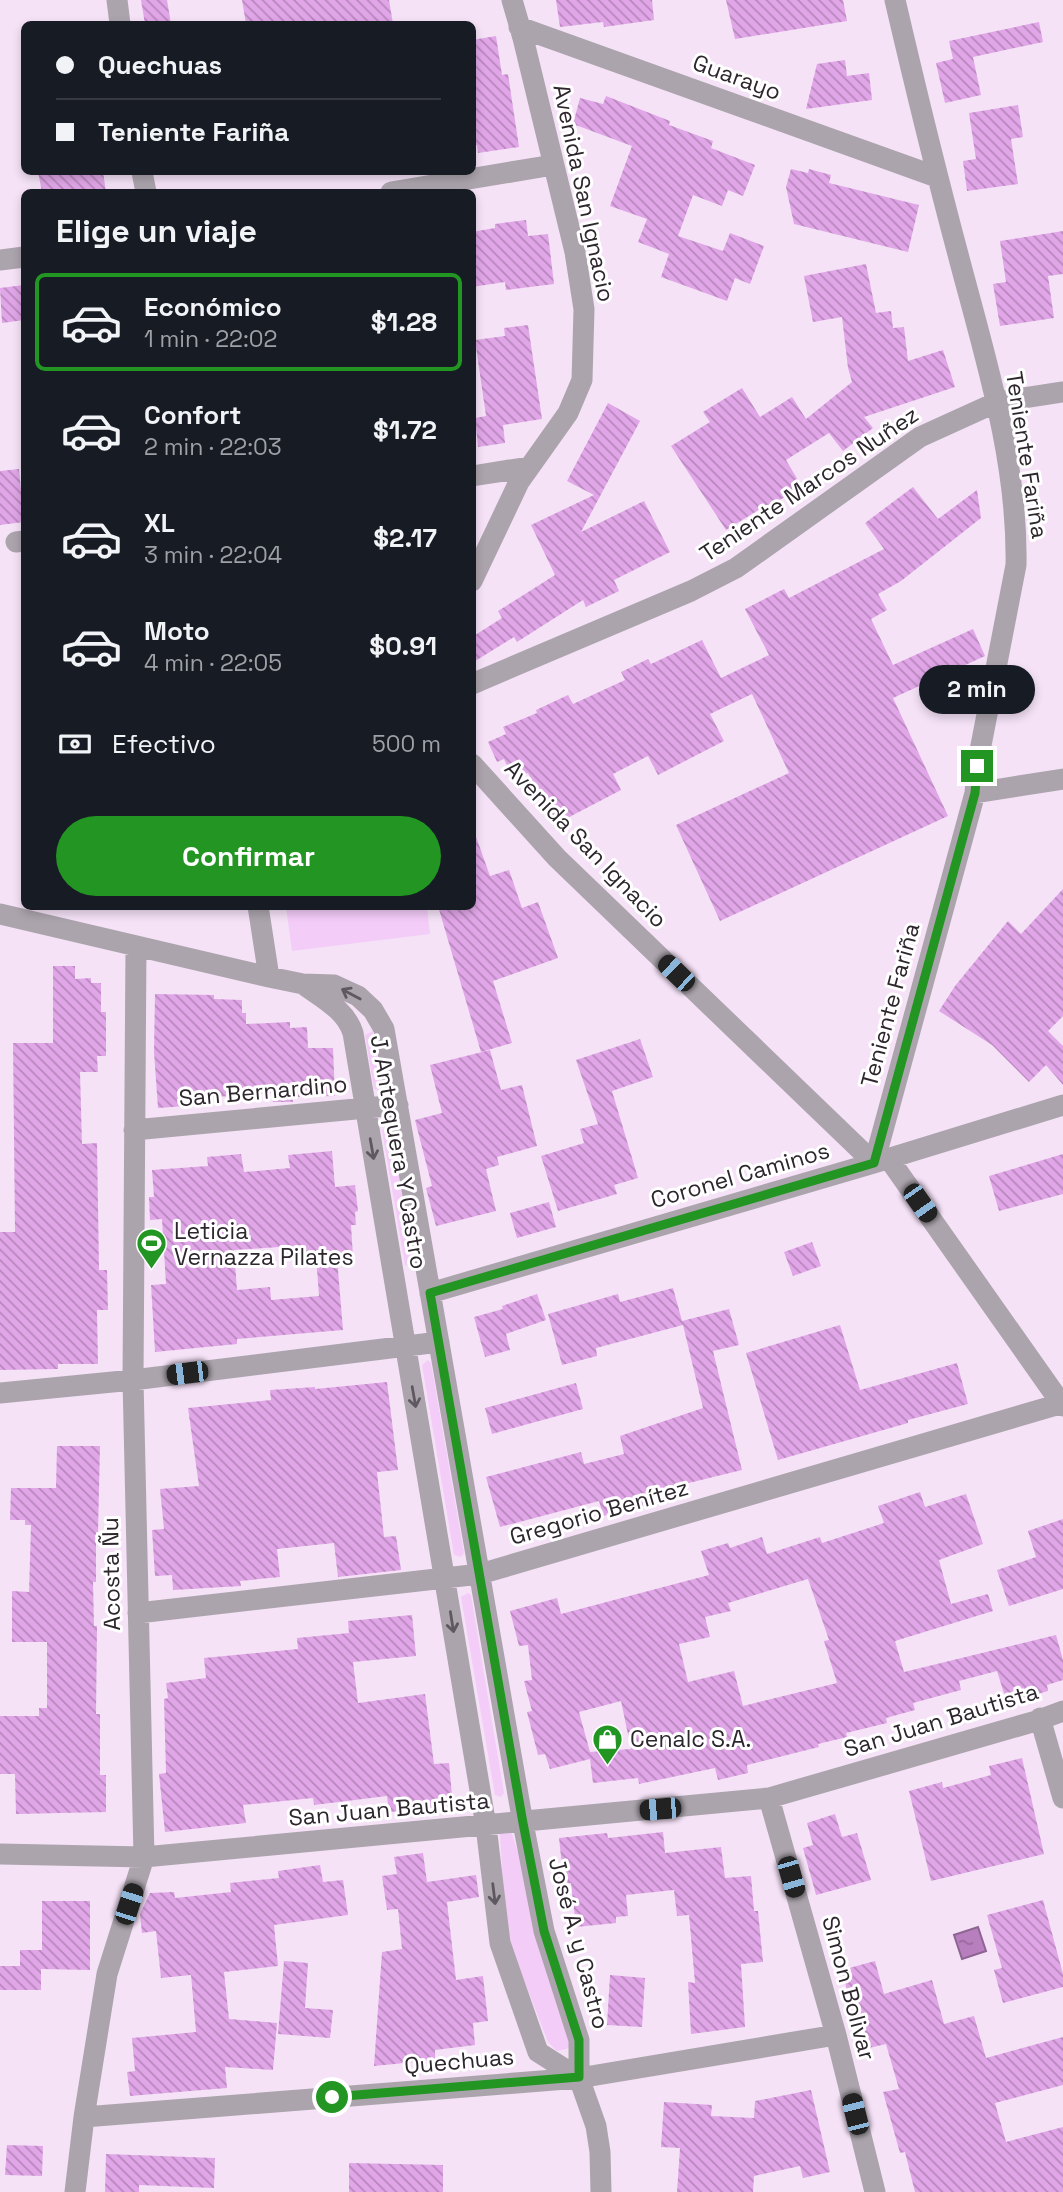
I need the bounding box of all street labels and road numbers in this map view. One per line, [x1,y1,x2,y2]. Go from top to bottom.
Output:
street label: Guarayo [689,47,785,107]
street label: Avenida San Ignacio [546,81,622,305]
street label: Teniente Fariña [999,369,1055,541]
street label: Teniente Marcos Nuñez [694,400,924,568]
street label: Avenida San Ignacio [498,754,674,934]
street label: Teniente Fariña [854,920,926,1090]
street label: J. Antequera Y Castro [364,1033,434,1271]
street label: San Bernardino [177,1069,349,1113]
street label: Coronel Caminos [647,1135,833,1215]
street label: Gregorio Benítez [506,1472,692,1552]
street label: Acosta Ñu [95,1517,127,1631]
street label: San Juan Bautista [840,1676,1042,1764]
street label: San Juan Bautista [287,1785,491,1833]
street label: José A. y Castro [542,1854,616,2032]
street label: Simon Bolivar [815,1912,883,2064]
street label: Quechuas [403,2041,515,2081]

